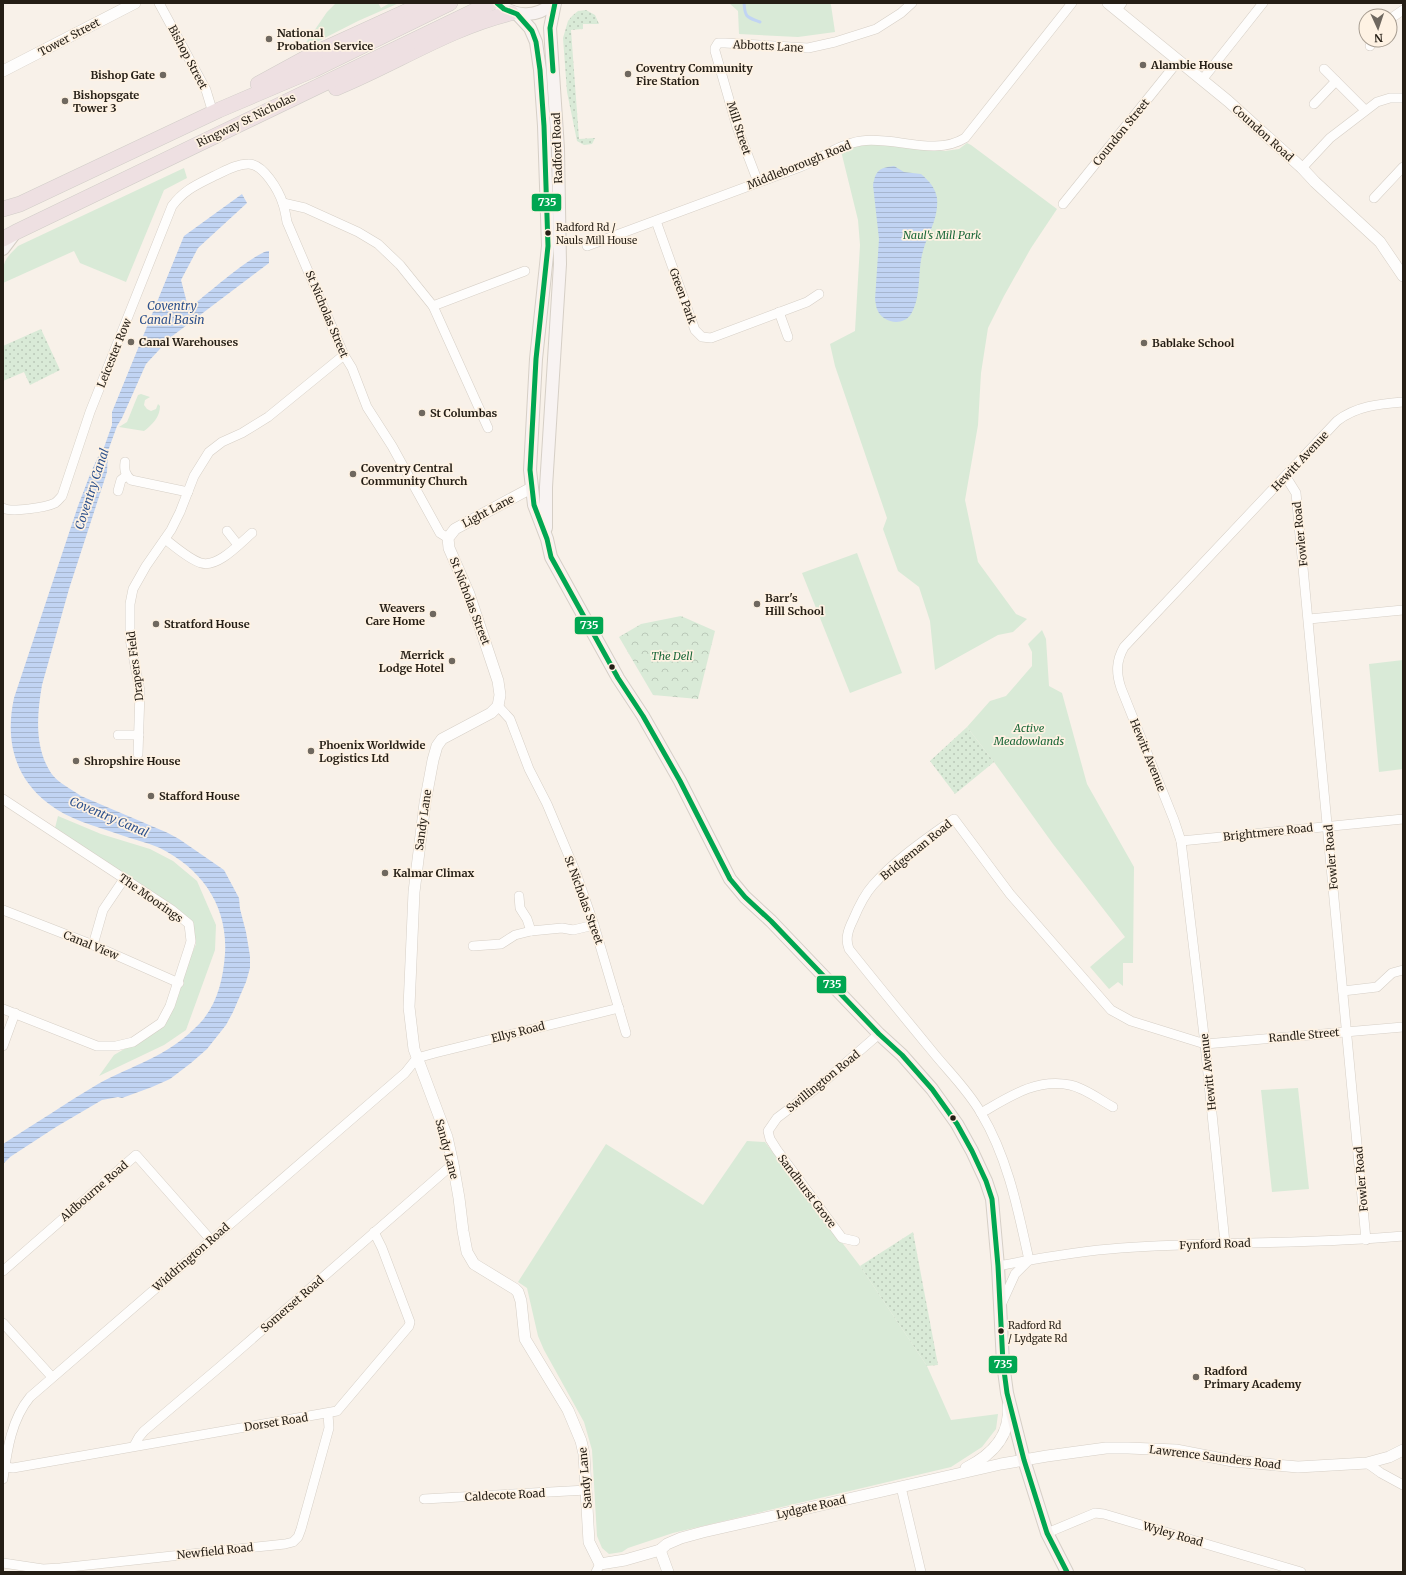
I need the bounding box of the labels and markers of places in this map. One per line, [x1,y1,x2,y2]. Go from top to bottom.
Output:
place label: National Probation Service [277,26,373,53]
marker: National Probation Service [264,34,274,44]
place label: Alambie House [1150,58,1233,72]
marker: Alambie House [1138,60,1148,70]
place label: Coventry Community Fire Station [636,61,753,88]
place label: Bishop Gate [90,68,155,82]
marker: Coventry Community Fire Station [623,69,633,79]
marker: Bishop Gate [158,70,168,80]
place label: Bishopsgate Tower 3 [73,88,139,115]
marker: Bishopsgate Tower 3 [60,96,70,106]
place label: Radford Rd / Nauls Mill House [556,221,637,247]
marker: Radford Rd / Nauls Mill House [543,228,553,238]
place label: Canal Warehouses [139,335,238,349]
place label: Bablake School [1152,336,1235,350]
marker: Canal Warehouses [126,337,136,347]
marker: Bablake School [1139,338,1149,348]
place label: St Columbas [430,406,498,420]
marker: St Columbas [417,408,427,418]
place label: Coventry Central Community Church [361,461,468,488]
marker: Coventry Central Community Church [348,469,358,479]
place label: Barr's Hill School [765,591,824,618]
marker: Barr's Hill School [752,599,762,609]
place label: Weavers Care Home [366,601,425,628]
marker: Weavers Care Home [428,609,438,619]
place label: Stratford House [164,617,250,631]
marker: Stratford House [151,619,161,629]
place label: Merrick Lodge Hotel [379,648,445,675]
marker: Merrick Lodge Hotel [447,656,457,666]
unlabelled marker [607,662,617,672]
place label: Phoenix Worldwide Logistics Ltd [319,738,425,765]
marker: Phoenix Worldwide Logistics Ltd [306,746,316,756]
place label: Shropshire House [84,754,181,768]
marker: Shropshire House [71,756,81,766]
place label: Stafford House [159,789,240,803]
marker: Stafford House [146,791,156,801]
place label: Kalmar Climax [393,866,475,880]
marker: Kalmar Climax [380,868,390,878]
unlabelled marker [948,1113,958,1123]
place label: Radford Rd / Lydgate Rd [1008,1319,1067,1345]
marker: Radford Rd / Lydgate Rd [996,1326,1006,1336]
place label: Radford Primary Academy [1204,1364,1302,1391]
marker: Radford Primary Academy [1191,1372,1201,1382]

